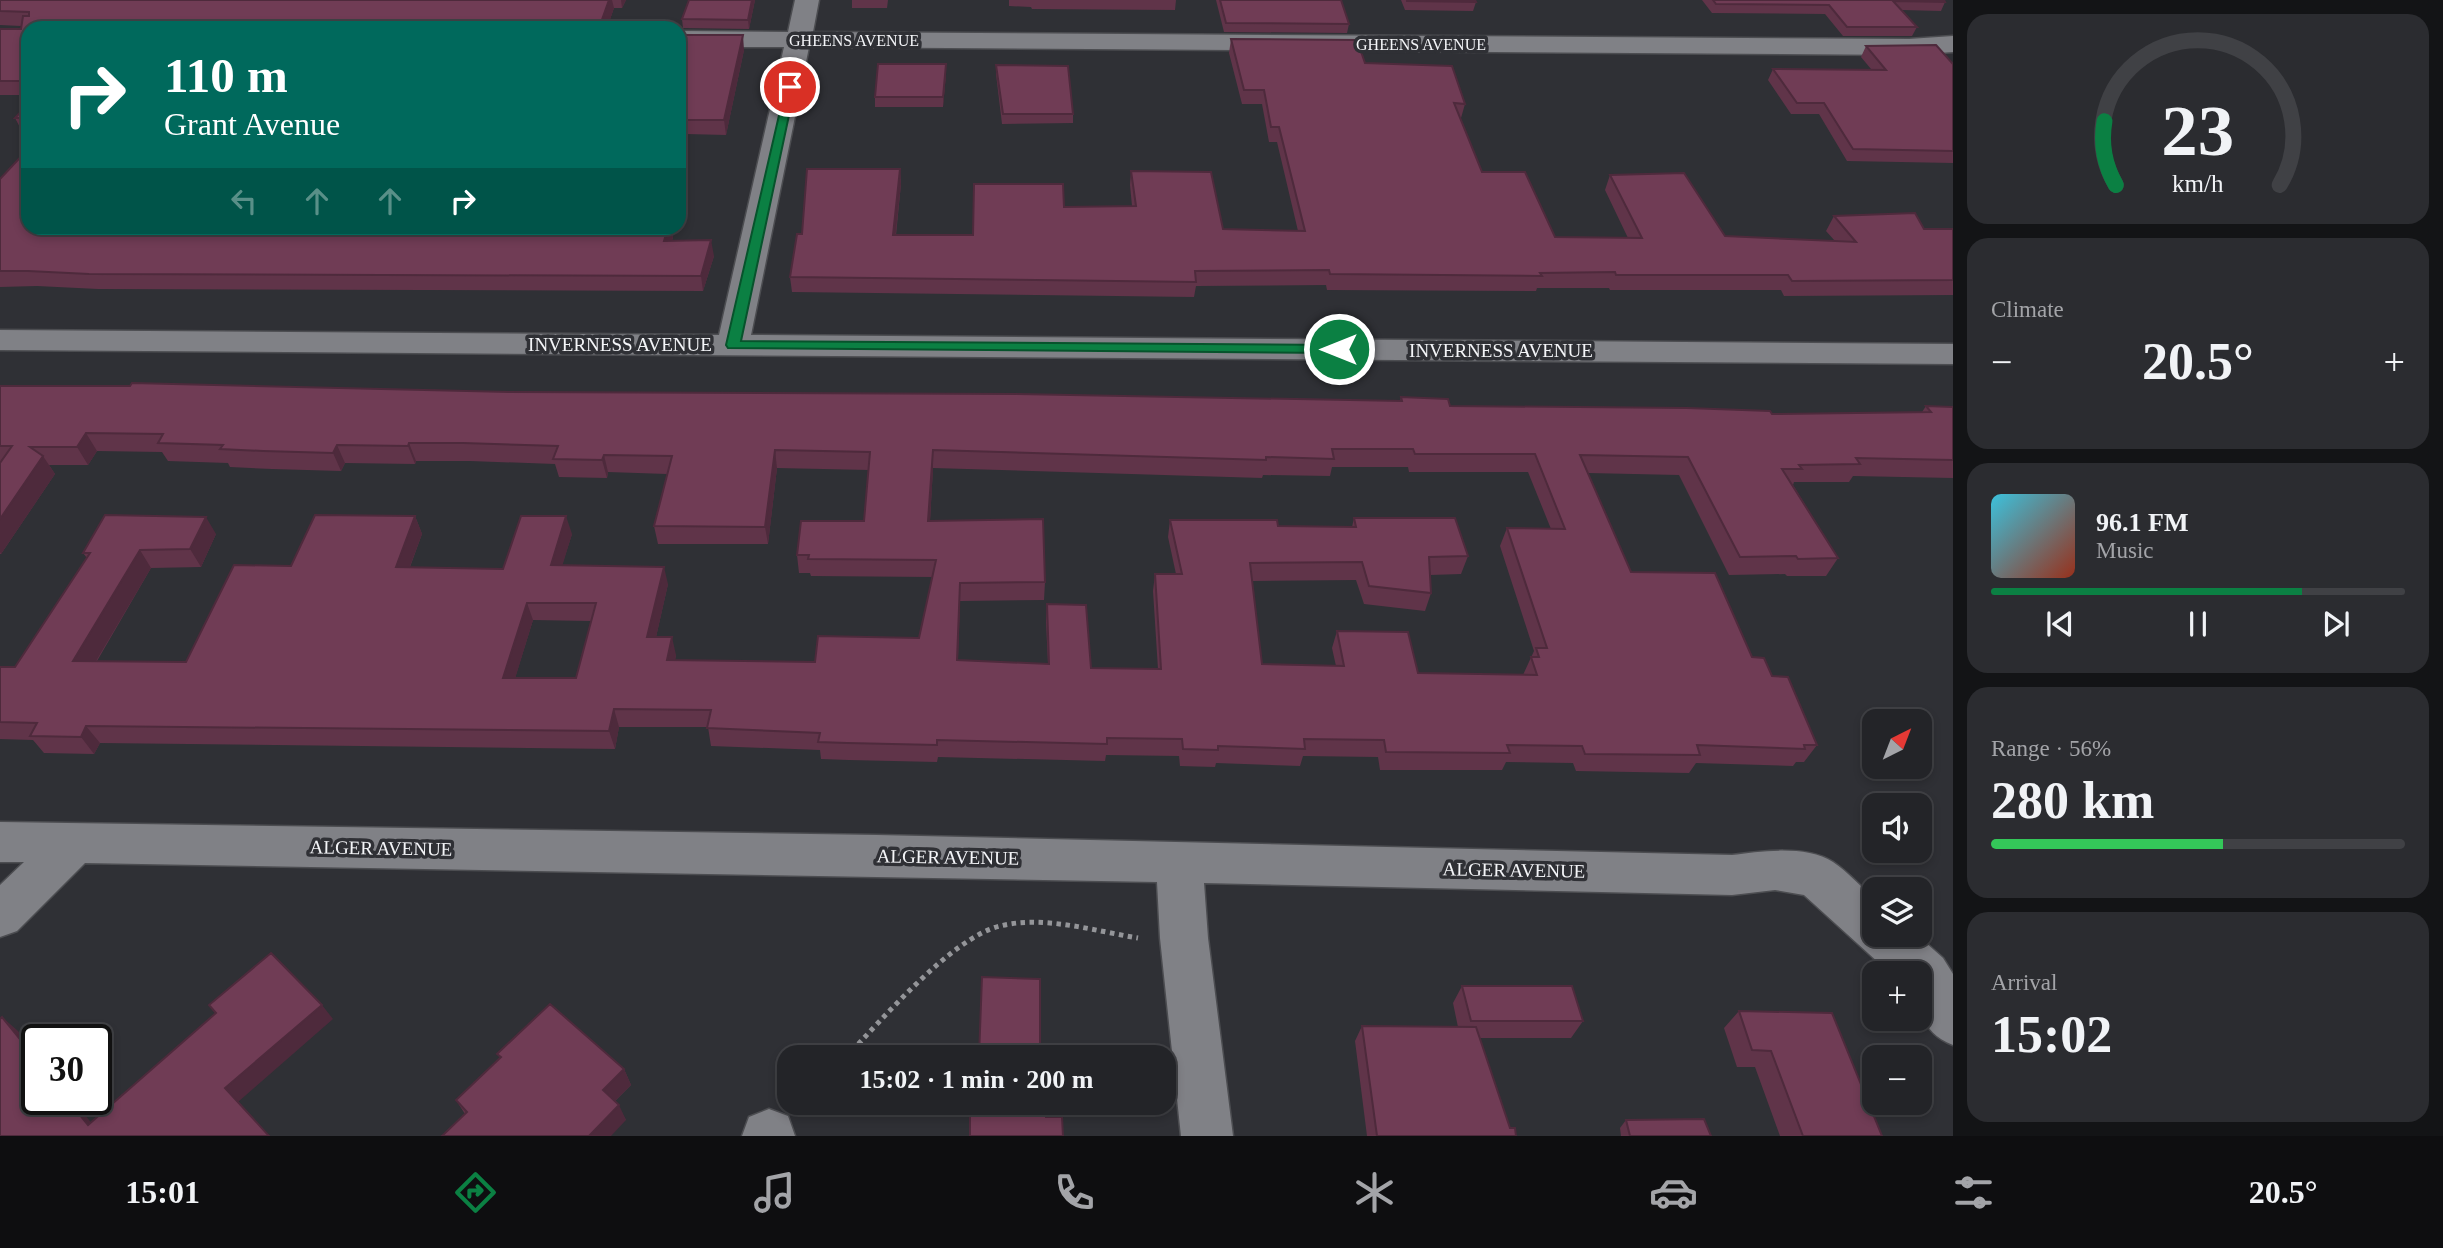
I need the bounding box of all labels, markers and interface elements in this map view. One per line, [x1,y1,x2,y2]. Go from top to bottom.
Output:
street label: GHEENS AVENUE [789,32,919,49]
street label: GHEENS AVENUE [1356,36,1486,53]
text: 110 m [164,48,288,103]
icon: right [49,49,140,140]
pin [760,57,820,117]
icon: arrive [771,68,809,106]
text: 23 [2162,91,2234,172]
text: Grant Avenue [164,106,340,142]
text: km/h [2172,170,2224,197]
icon: left [225,182,263,220]
icon: ahead [298,182,336,220]
icon: ahead [371,182,409,220]
icon: right [444,182,482,220]
text: Climate [1991,297,2064,322]
position arrow [1302,312,1376,386]
text: 20.5° [2142,333,2254,390]
street label: INVERNESS AVENUE [528,334,712,355]
street label: INVERNESS AVENUE [1409,340,1593,361]
text: − [1991,341,2012,383]
text: + [2384,341,2405,383]
text: 96.1 FM [2096,508,2188,537]
text: Music [2096,538,2154,563]
icon: previous [2041,605,2079,643]
icon: pause [2179,605,2217,643]
icon: next [2317,605,2355,643]
north arrow [1862,709,1932,779]
map controls [1862,709,1932,1115]
text: Range · 56% [1991,736,2111,761]
text: 280 km [1991,772,2154,829]
button: sound [1862,793,1932,863]
street label: ALGER AVENUE [309,836,453,860]
street label: ALGER AVENUE [876,845,1020,869]
street label: ALGER AVENUE [1442,858,1586,882]
button: layers [1862,877,1932,947]
button: + [1862,961,1932,1031]
text: Arrival [1991,970,2057,995]
text: 15:02 [1991,1006,2112,1063]
speed limit sign: 30 [21,1024,112,1115]
button: − [1862,1045,1932,1115]
text: 15:02 · 1 min · 200 m [860,1065,1094,1094]
icon: directions [451,1168,500,1217]
icon: music [750,1168,799,1217]
icon: phone [1050,1168,1099,1217]
icon: climate [1350,1168,1399,1217]
icon: car [1649,1168,1698,1217]
icon: filters [1949,1168,1998,1217]
text: 15:01 [125,1174,200,1210]
text: 20.5° [2249,1174,2318,1210]

